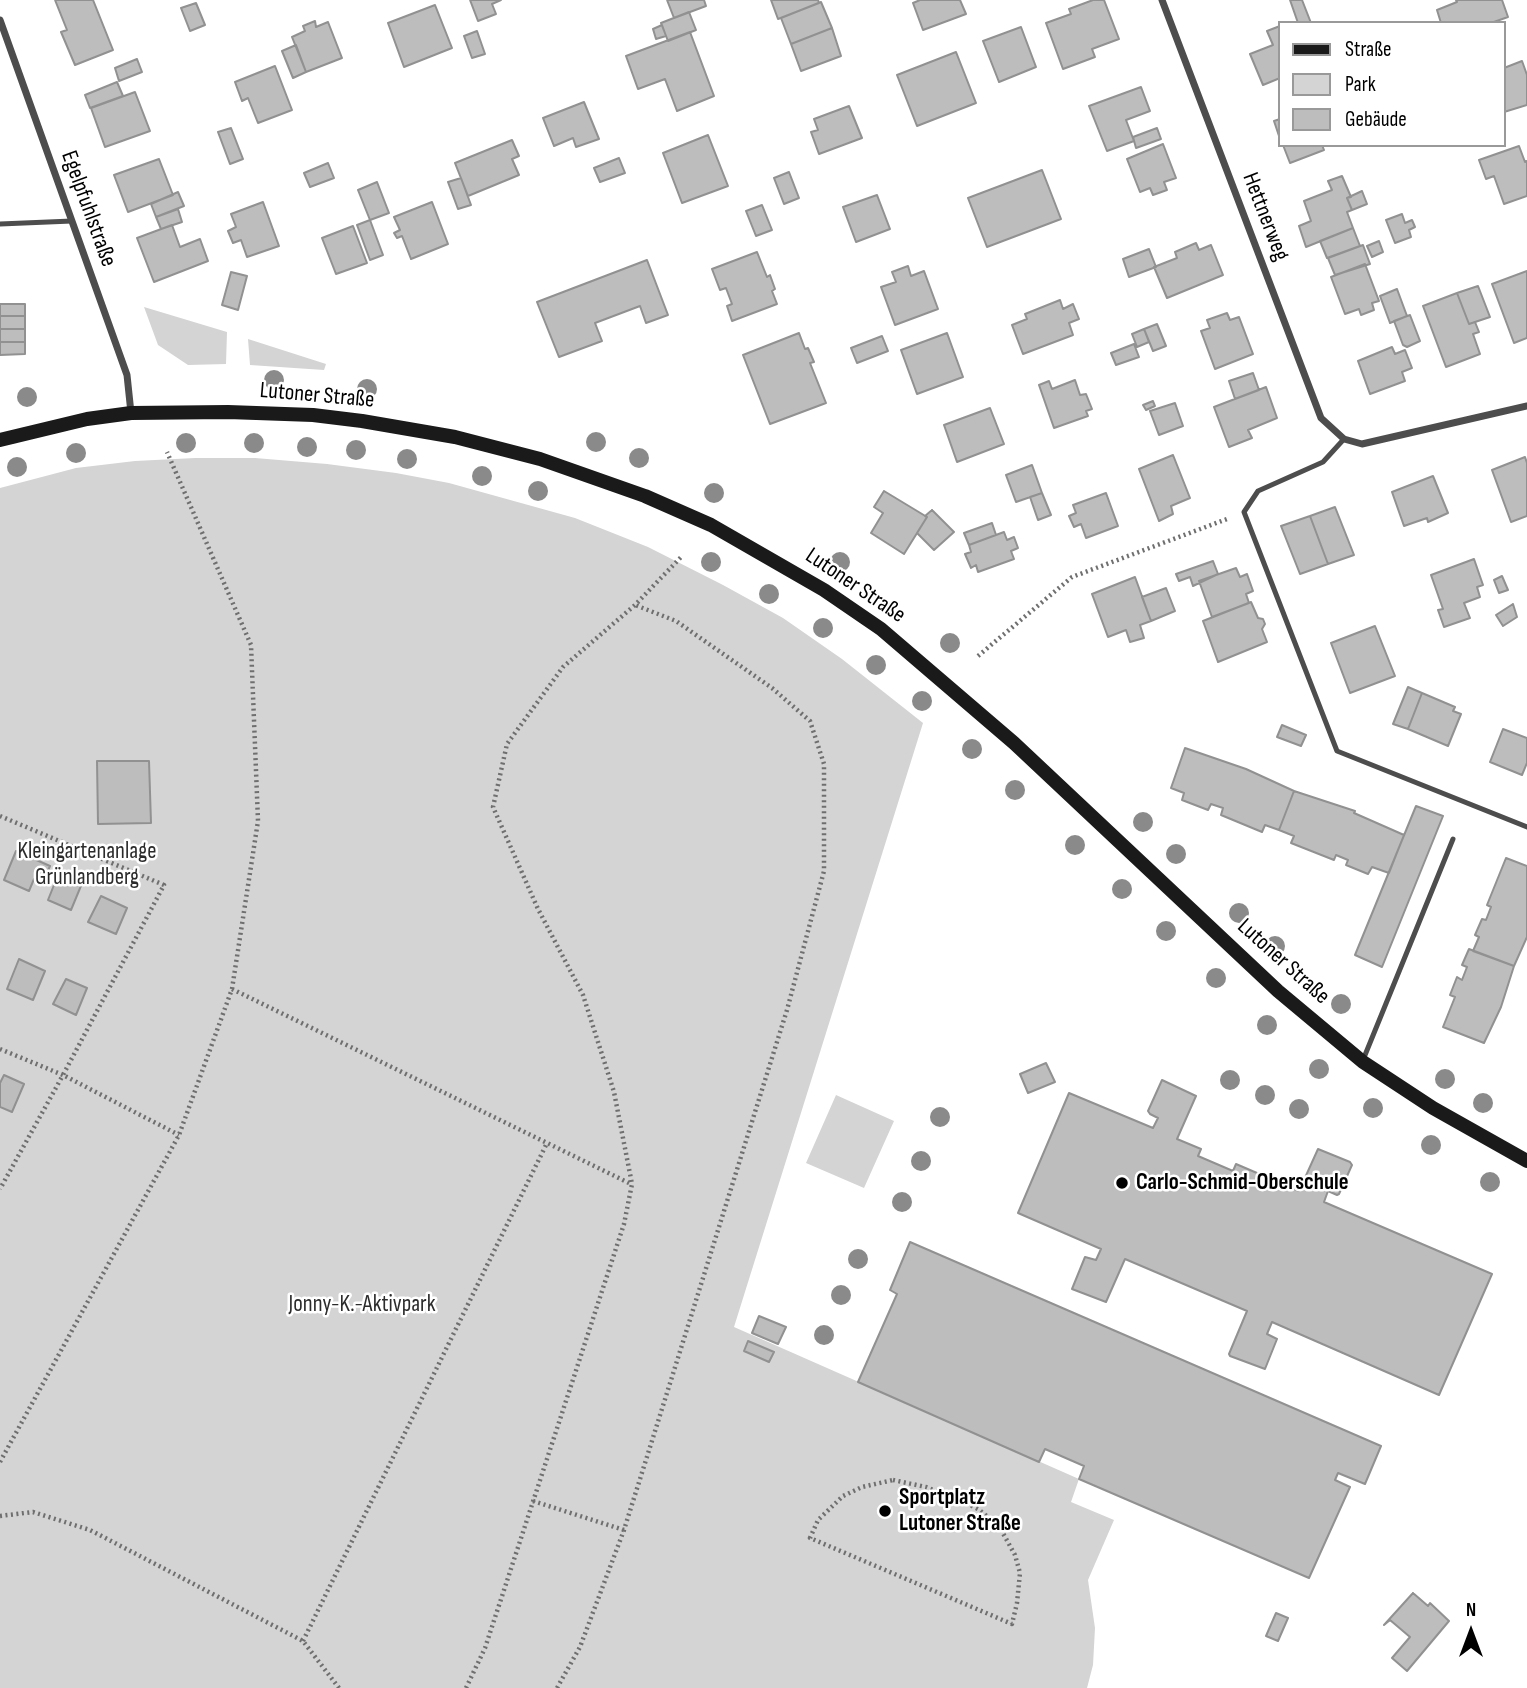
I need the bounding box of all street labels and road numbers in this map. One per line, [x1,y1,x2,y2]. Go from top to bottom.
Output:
street label: Egelpfuhlstraße [54,147,122,271]
street label: Hettnerweg [1236,169,1294,265]
street label: Lutoner Straße [259,377,375,415]
street label: Lutoner Straße [800,542,910,630]
street label: Lutoner Straße [1231,913,1335,1011]

